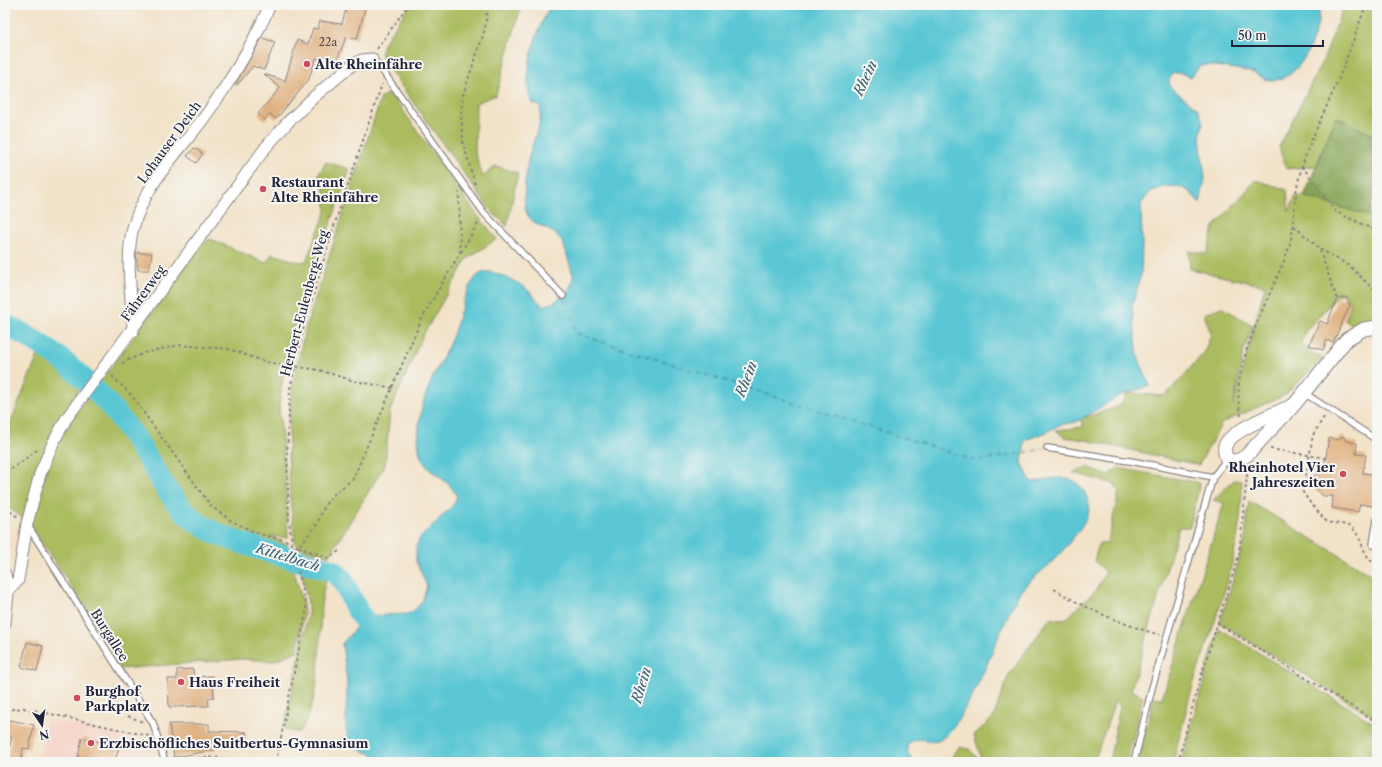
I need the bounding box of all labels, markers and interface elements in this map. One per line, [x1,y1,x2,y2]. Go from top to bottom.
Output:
scale bar [1232,22,1323,48]
text: 50 m [1238,28,1267,43]
house number: 22a [319,35,337,49]
place label: Alte Rheinfähre [314,56,423,72]
water label: Rhein [849,58,881,99]
marker: Alte Rheinfähre [302,59,312,69]
street label: Lohauser Deich [134,98,204,186]
place label: Restaurant Alte Rheinfähre [270,174,379,205]
marker: Restaurant Alte Rheinfähre [258,184,268,194]
street label: Herbert-Eulenberg-Weg [277,228,331,378]
street label: Fährerweg [117,262,169,324]
water label: Rhein [731,359,761,400]
place label: Rheinhotel Vier Jahreszeiten [1229,459,1336,490]
marker: Rheinhotel Vier Jahreszeiten [1338,469,1348,479]
water label: Kittelbach [253,539,322,575]
street label: Burgallee [88,606,132,664]
water label: Rhein [627,665,655,706]
place label: Haus Freiheit [189,674,281,690]
marker: Haus Freiheit [176,677,186,687]
place label: Burghof Parkplatz [85,683,149,714]
marker: Burghof Parkplatz [72,693,82,703]
north arrow [22,705,62,745]
text: N [38,727,50,743]
place label: Erzbischöfliches Suitbertus-Gymnasium [99,735,369,751]
marker: Erzbischöfliches Suitbertus-Gymnasium [86,738,96,748]

